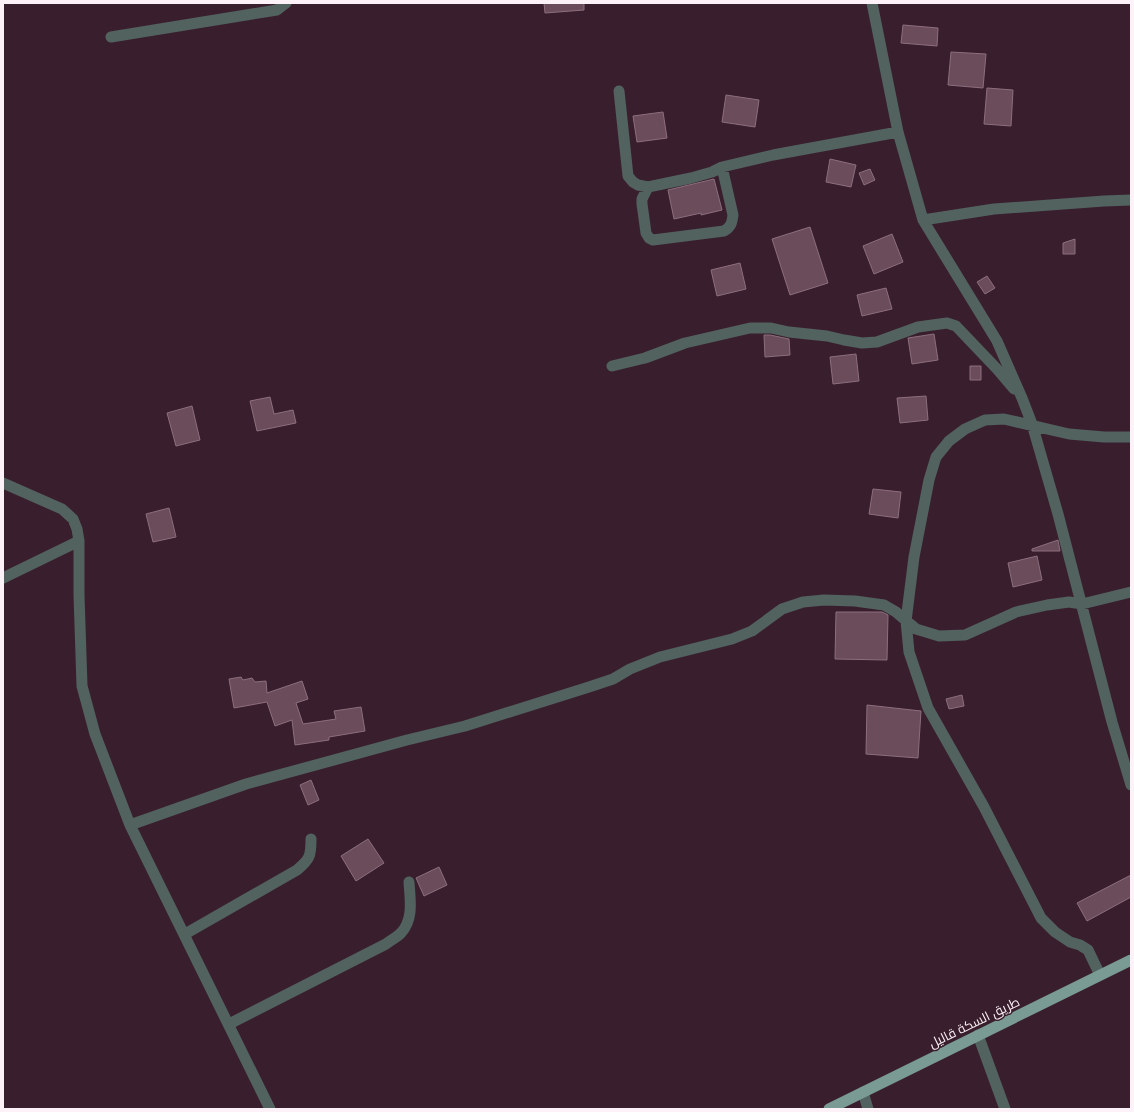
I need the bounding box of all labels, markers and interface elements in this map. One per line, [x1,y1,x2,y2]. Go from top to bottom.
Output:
street label: طريق السكة قاليل [926,993,1023,1052]

